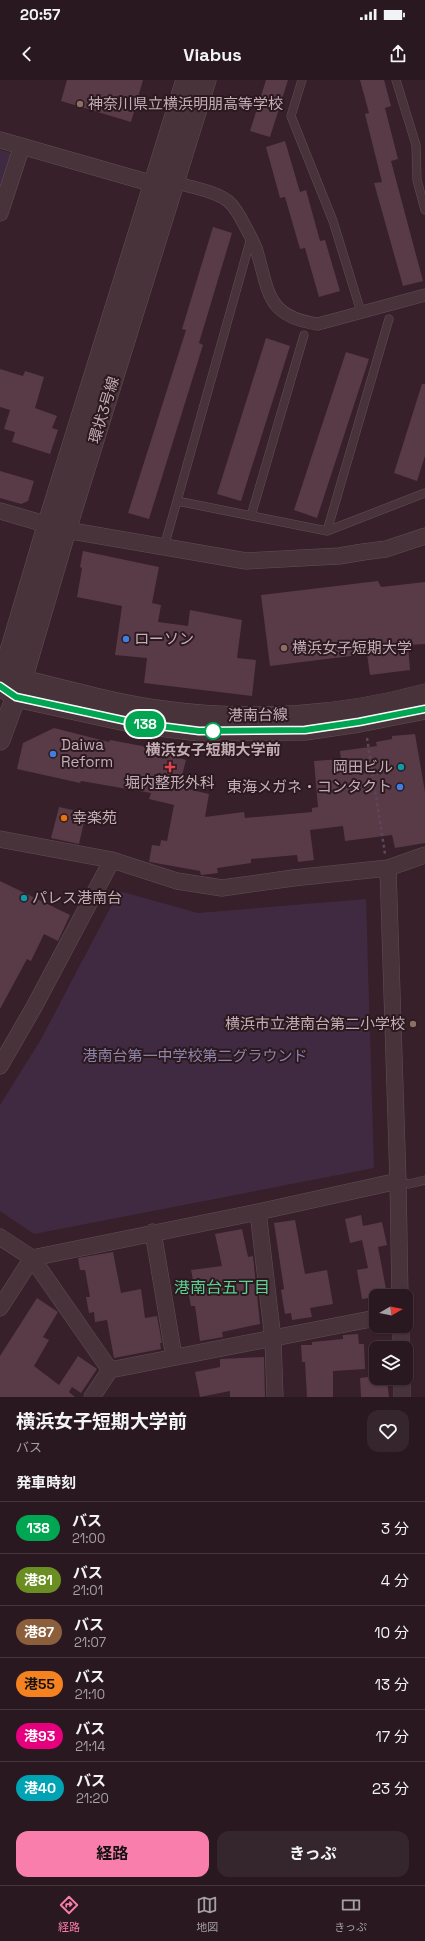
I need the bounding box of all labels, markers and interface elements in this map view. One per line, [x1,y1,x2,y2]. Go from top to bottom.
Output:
text: 20:57 [20,5,60,24]
icon: back [16,43,38,65]
text: Viabus [183,43,242,66]
icon: share [387,43,409,65]
place label: 神奈川県立横浜明朋高等学校 [88,94,283,113]
marker: 神奈川県立横浜明朋高等学校 [75,99,85,109]
street label: 環状3号線 [84,374,123,446]
place label: ローソン [134,629,194,648]
marker: ローソン [121,634,131,644]
place label: 横浜女子短期大学 [292,638,412,657]
marker: 横浜女子短期大学 [279,643,289,653]
street label: 港南台線 [228,704,288,725]
line badge: 138 [122,711,168,737]
text: 138 [133,715,157,733]
marker: 横浜女子短期大学前 [204,722,222,740]
place label: Daiwa Reform [61,735,113,771]
place label: 横浜女子短期大学前 [145,740,281,759]
marker: Daiwa Reform [48,749,58,759]
place label: 岡田ビル [333,757,393,776]
marker: 堀内整形外科 [164,761,176,773]
marker: 岡田ビル [396,762,406,772]
place label: 堀内整形外科 [125,773,215,792]
place label: 東海メガネ・コンタクト [227,777,392,796]
marker: 東海メガネ・コンタクト [395,782,405,792]
place label: 幸楽苑 [72,808,117,827]
marker: 幸楽苑 [59,813,69,823]
place label: パレス港南台 [32,888,122,907]
marker: パレス港南台 [19,893,29,903]
place label: 横浜市立港南台第二小学校 [225,1014,405,1033]
marker: 横浜市立港南台第二小学校 [408,1019,418,1029]
park label: 港南台第一中学校第二グラウンド [82,1046,308,1065]
district label: 港南台五丁目 [174,1277,270,1298]
north arrow [369,1289,413,1333]
map controls [369,1289,413,1385]
button: layers [369,1341,413,1385]
text: 横浜女子短期大学前 [16,1409,187,1434]
button: heart [367,1410,409,1452]
text: バス [16,1439,42,1456]
text: 発車時刻 [16,1473,76,1492]
text: バス [72,1511,102,1530]
text: 138 [26,1519,50,1537]
text: 3 分 [381,1519,409,1538]
text: 21:00 [72,1530,105,1547]
text: バス [73,1563,103,1582]
text: 港81 [24,1571,53,1589]
text: 4 分 [381,1571,409,1590]
text: 21:01 [73,1582,103,1599]
text: バス [74,1615,104,1634]
text: 港87 [24,1623,54,1641]
text: 10 分 [374,1623,409,1642]
text: 21:07 [74,1634,106,1651]
text: バス [75,1667,105,1686]
text: 港55 [24,1675,55,1693]
text: 13 分 [375,1675,409,1694]
text: 21:10 [75,1686,105,1703]
text: バス [75,1719,105,1738]
text: 港93 [24,1727,55,1745]
text: 17 分 [375,1727,409,1746]
text: 21:14 [75,1738,105,1755]
text: バス [76,1771,106,1790]
text: 港40 [24,1779,56,1797]
text: 23 分 [372,1779,409,1798]
text: 21:20 [76,1790,109,1807]
button: 経路 [16,1831,209,1877]
button: きっぷ [217,1831,409,1877]
tab: 経路 [58,1894,80,1934]
tab: 地図 [196,1894,218,1934]
tab: きっぷ [334,1894,367,1934]

